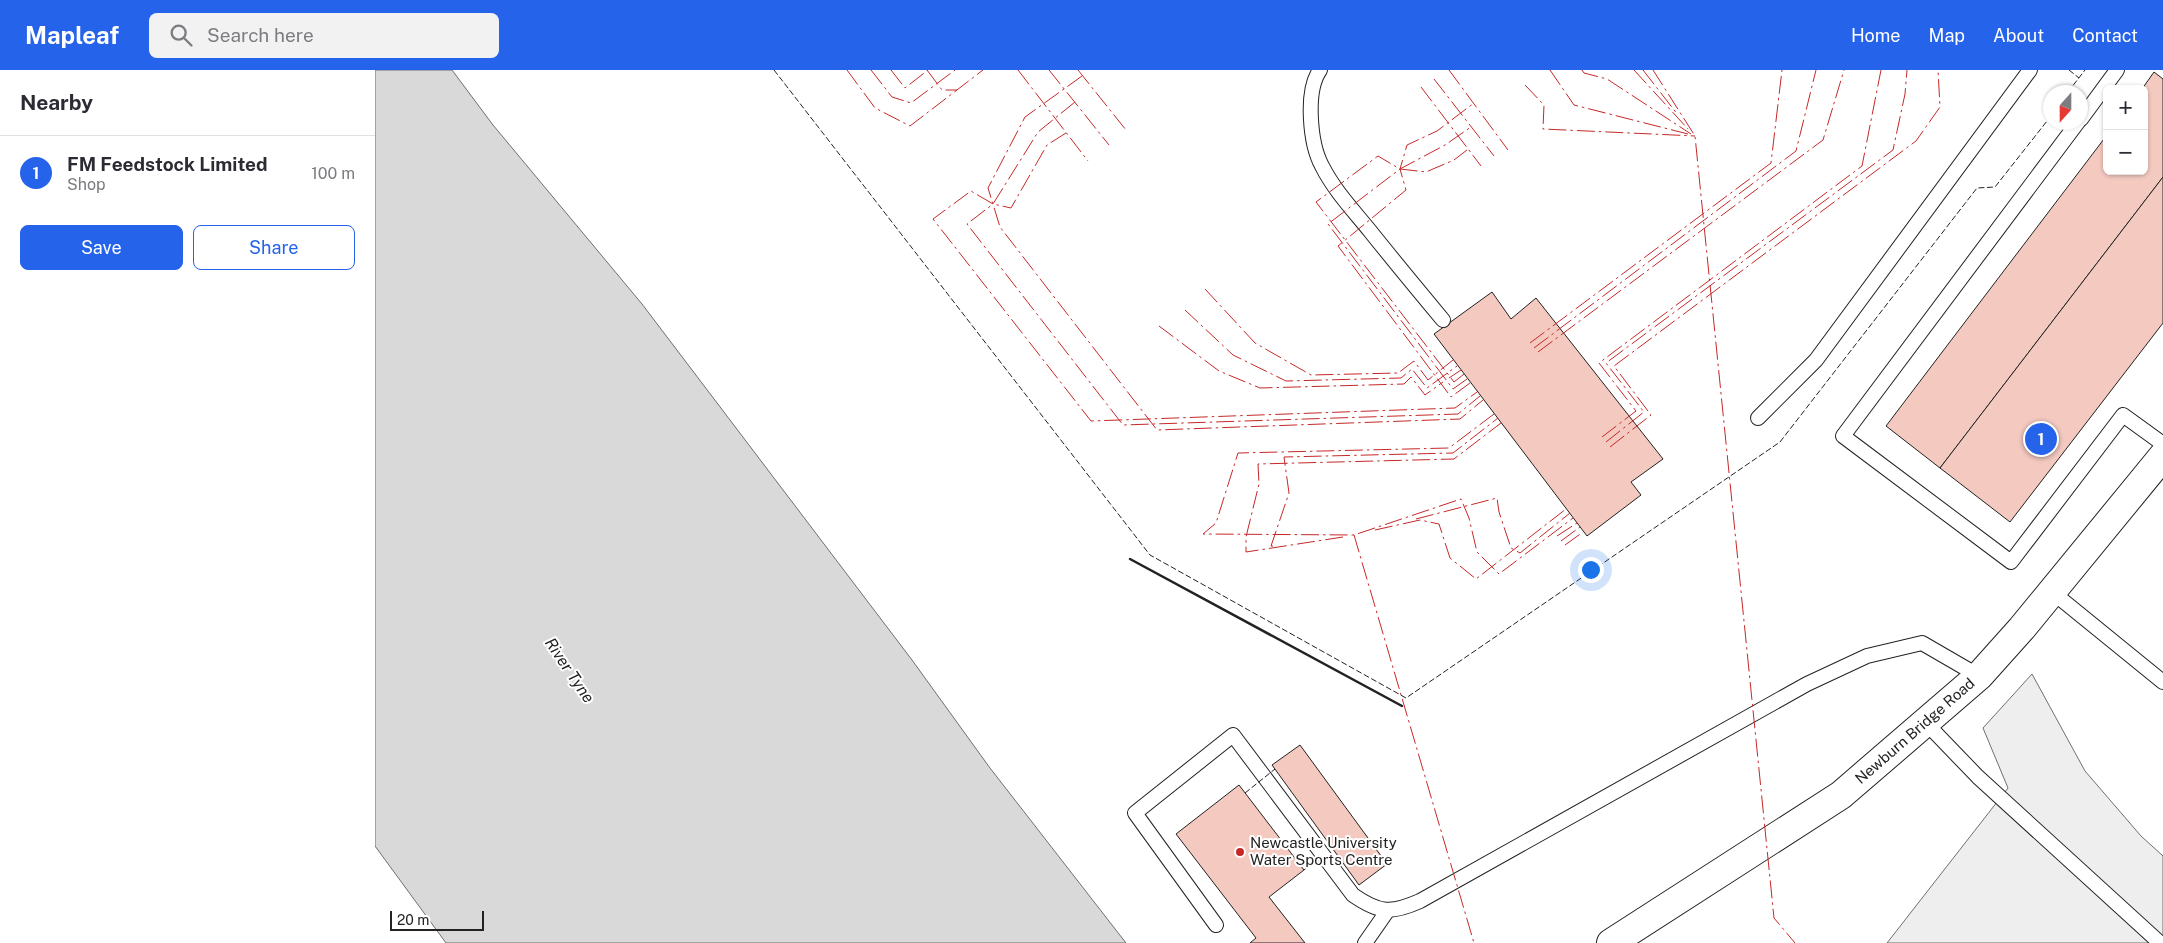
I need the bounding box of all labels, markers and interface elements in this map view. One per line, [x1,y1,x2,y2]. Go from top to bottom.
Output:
search box [149,13,499,58]
text: Mapleaf [25,21,119,49]
icon: search [167,21,195,49]
text: Search here [207,24,314,46]
text: Home [1851,25,1901,46]
text: Map [1929,25,1965,46]
text: About [1993,25,2044,46]
text: Contact [2072,25,2138,46]
north arrow [2043,85,2088,130]
map controls [2103,85,2148,175]
button: + [2103,85,2148,130]
text: Nearby [20,90,93,115]
button: − [2103,130,2148,175]
text: FM Feedstock Limited [67,153,268,175]
text: 1 [33,164,39,183]
text: 100 m [311,164,355,183]
text: Shop [67,175,106,194]
button: Save [20,225,183,270]
button: Share [193,225,355,270]
pin: 1 [2025,420,2057,458]
your location [1578,557,1604,583]
water label: River Tyne [541,634,598,707]
street label: Newburn Bridge Road [1852,674,1978,787]
place label: Newcastle University Water Sports Centre [1250,834,1397,868]
marker: Newcastle University Water Sports Centre [1234,846,1246,858]
scale bar [390,908,484,931]
text: 20 m [397,912,429,928]

